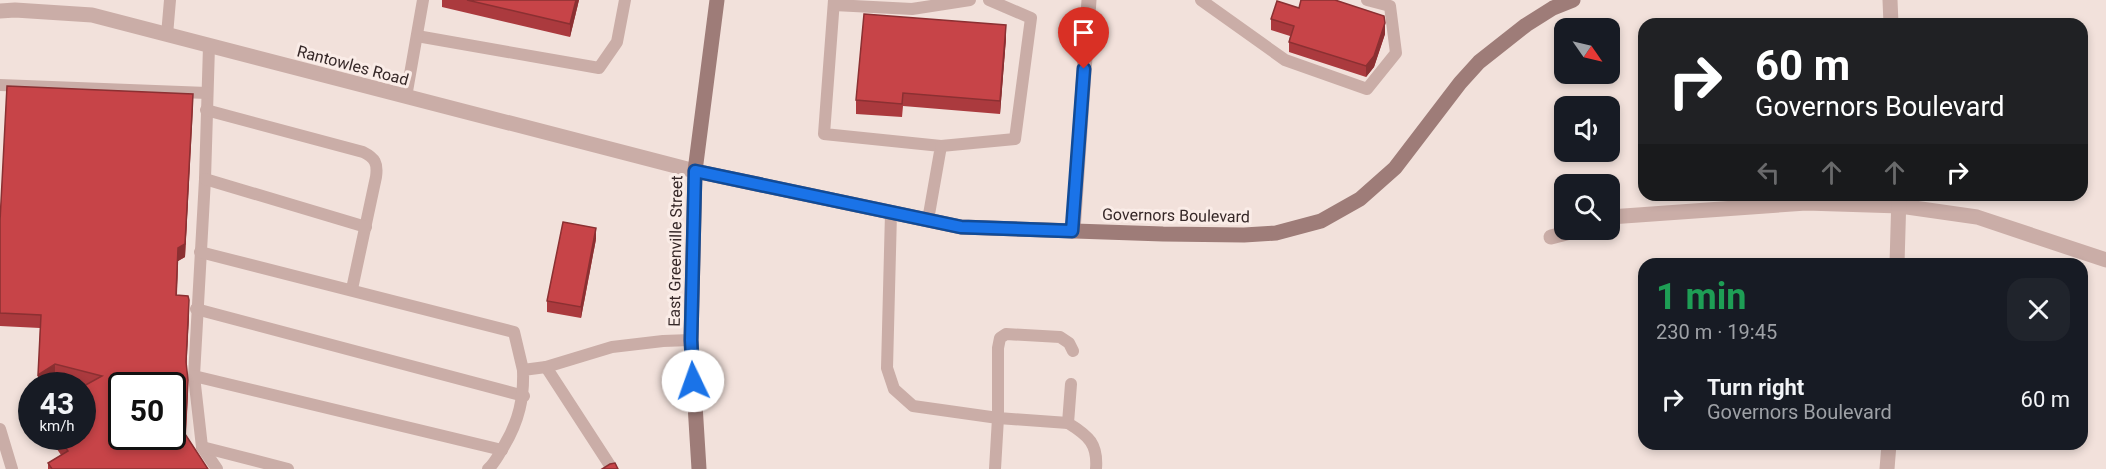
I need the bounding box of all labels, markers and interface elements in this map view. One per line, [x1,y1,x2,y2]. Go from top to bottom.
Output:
pin [1058,7,1109,69]
icon: arrive [1067,16,1100,49]
north arrow [1554,18,1620,84]
map controls [1554,18,1620,240]
street label: Rantowles Road [295,41,411,90]
text: 60 m [1755,41,1850,90]
icon: right [1656,42,1734,120]
text: Governors Boulevard [1755,91,2005,123]
button: sound [1554,96,1620,162]
icon: left [1752,156,1785,189]
icon: ahead [1815,156,1848,189]
icon: ahead [1878,156,1911,189]
icon: right [1941,156,1974,189]
button: search [1554,174,1620,240]
street label: East Greenville Street [665,175,686,327]
street label: Governors Boulevard [1102,205,1250,226]
text: 1 min [1656,276,1747,318]
button: close [2007,278,2070,341]
text: 230 m · 19:45 [1656,320,1777,344]
position arrow [661,349,725,413]
speed limit sign: 50 [108,372,186,450]
text: Turn right [1707,375,1804,400]
icon: right [1656,383,1689,416]
text: 43 [40,386,74,421]
text: 60 m [2021,387,2070,412]
text: Governors Boulevard [1707,400,1892,424]
text: km/h [39,417,75,435]

